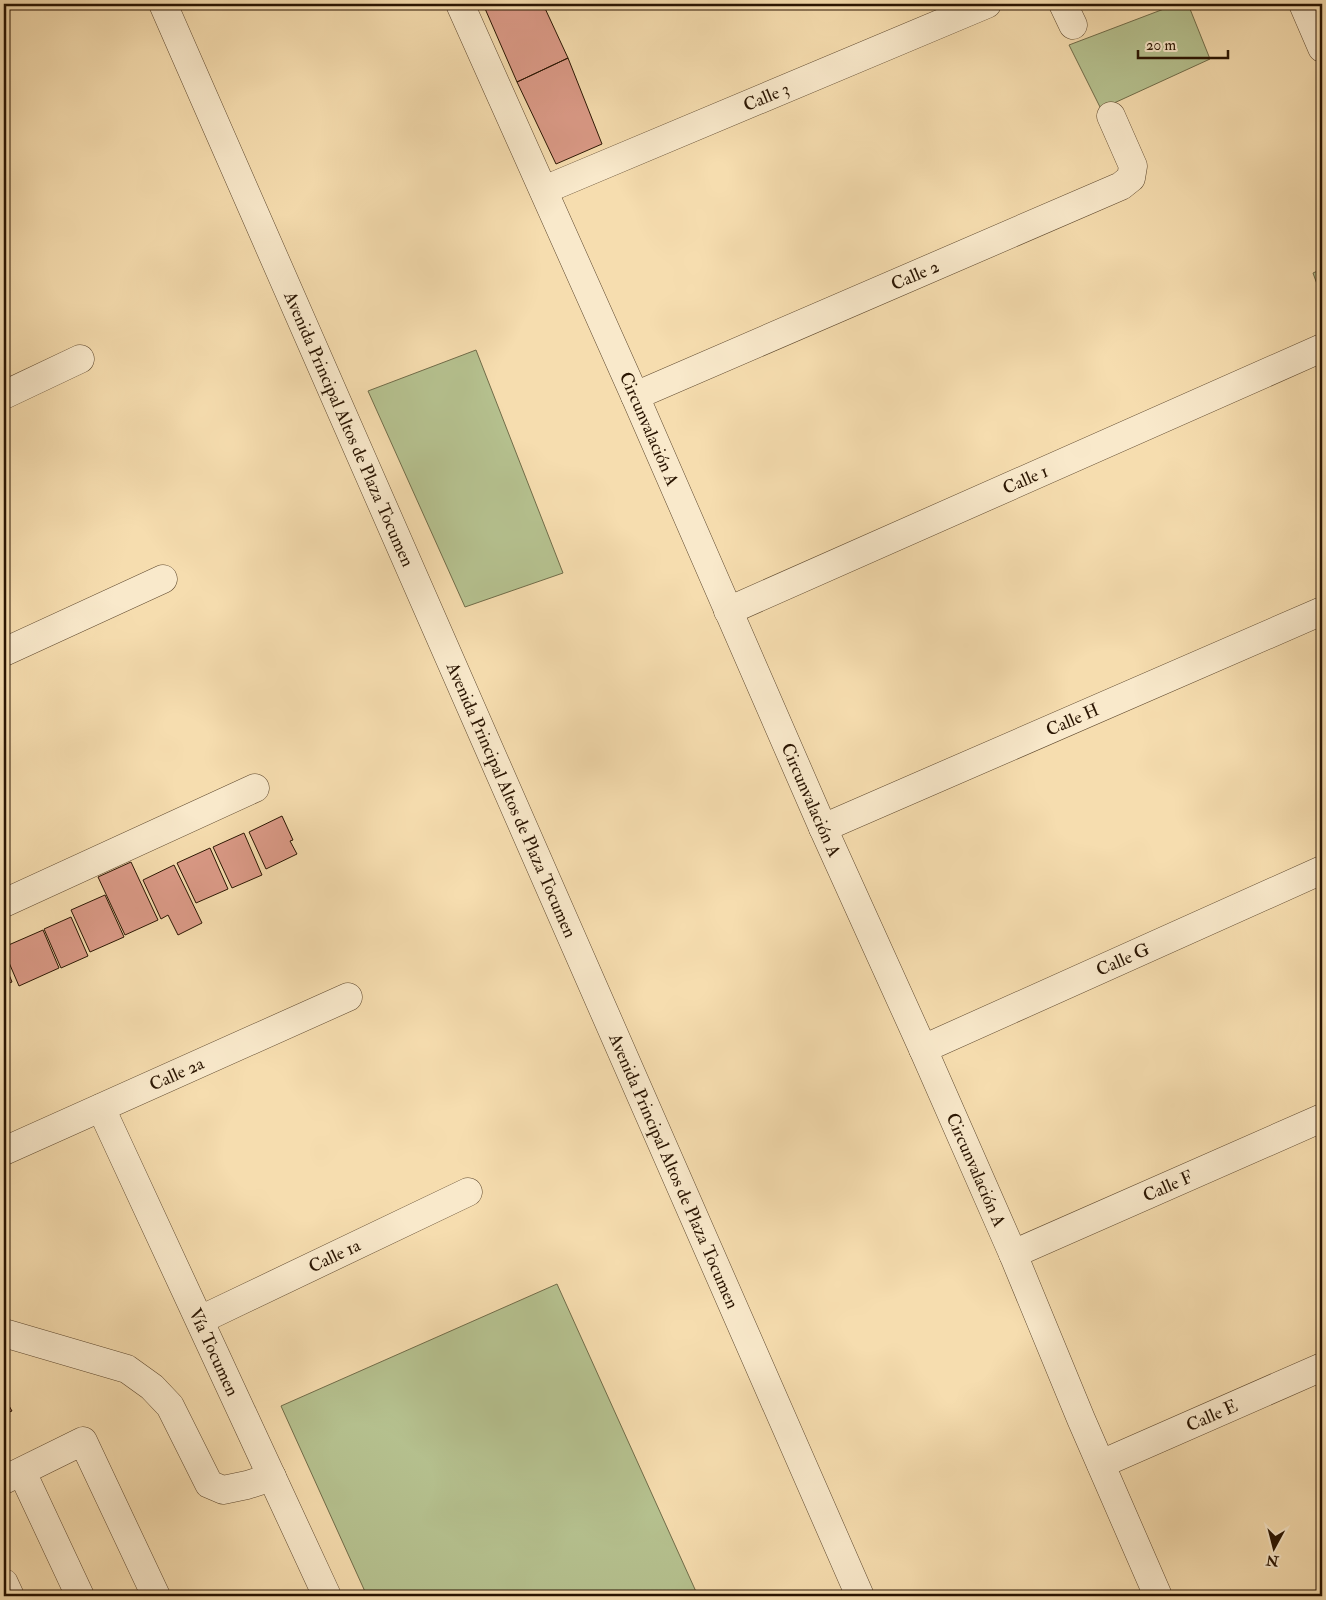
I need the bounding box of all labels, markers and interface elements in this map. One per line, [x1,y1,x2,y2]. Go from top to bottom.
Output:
scale bar [1138,28,1228,60]
text: 20 m [1146,36,1176,55]
street label: Calle 3 [740,77,793,117]
street label: Calle 2 [888,255,943,296]
street label: Avenida Principal Altos de Plaza Tocumen [278,287,419,571]
street label: Circunvalación A [614,368,684,490]
street label: Calle 1 [999,460,1052,500]
street label: Avenida Principal Altos de Plaza Tocumen [440,658,581,942]
street label: Calle H [1042,698,1103,742]
street label: Circunvalación A [775,740,846,862]
street label: Calle G [1093,938,1153,982]
street label: Avenida Principal Altos de Plaza Tocumen [603,1029,744,1313]
street label: Calle 2a [146,1052,208,1096]
street label: Circunvalación A [940,1109,1011,1231]
street label: Calle F [1139,1165,1196,1207]
street label: Calle 1a [305,1234,365,1278]
street label: Vía Tocumen [183,1305,244,1400]
street label: Calle E [1183,1394,1241,1437]
north arrow [1248,1522,1298,1572]
text: N [1265,1551,1281,1570]

